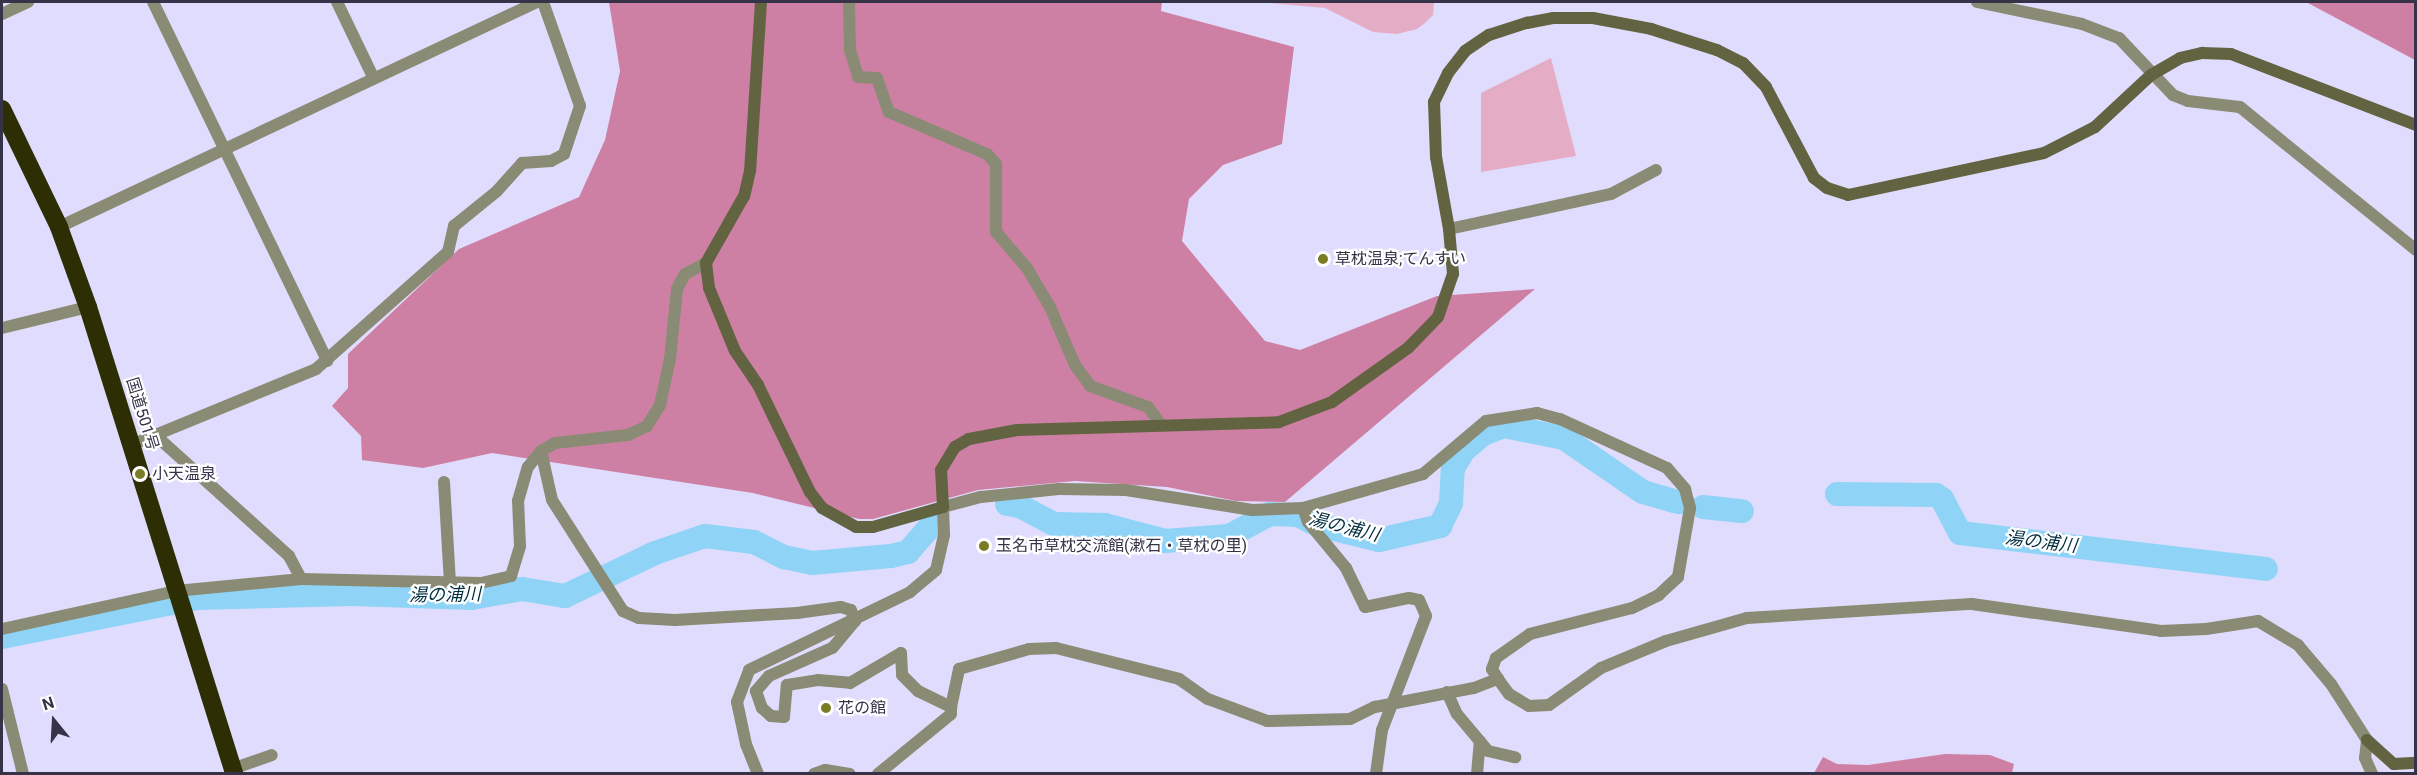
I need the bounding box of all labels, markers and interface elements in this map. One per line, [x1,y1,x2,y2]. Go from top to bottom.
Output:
place label: 草枕温泉;てんすい [1335,249,1466,269]
marker: 草枕温泉;てんすい [1316,252,1330,266]
street label: 国道501号 [122,375,162,453]
place label: 小天温泉 [152,464,216,484]
marker: 小天温泉 [133,467,147,481]
water label: 湯の浦川 [1306,508,1382,546]
water label: 湯の浦川 [2004,527,2078,557]
place label: 玉名市草枕交流館(漱石・草枕の里) [996,536,1247,556]
marker: 玉名市草枕交流館(漱石・草枕の里) [977,539,991,553]
water label: 湯の浦川 [409,584,481,606]
north arrow [24,691,84,751]
text: N [40,693,57,714]
place label: 花の館 [838,698,886,718]
marker: 花の館 [819,701,833,715]

